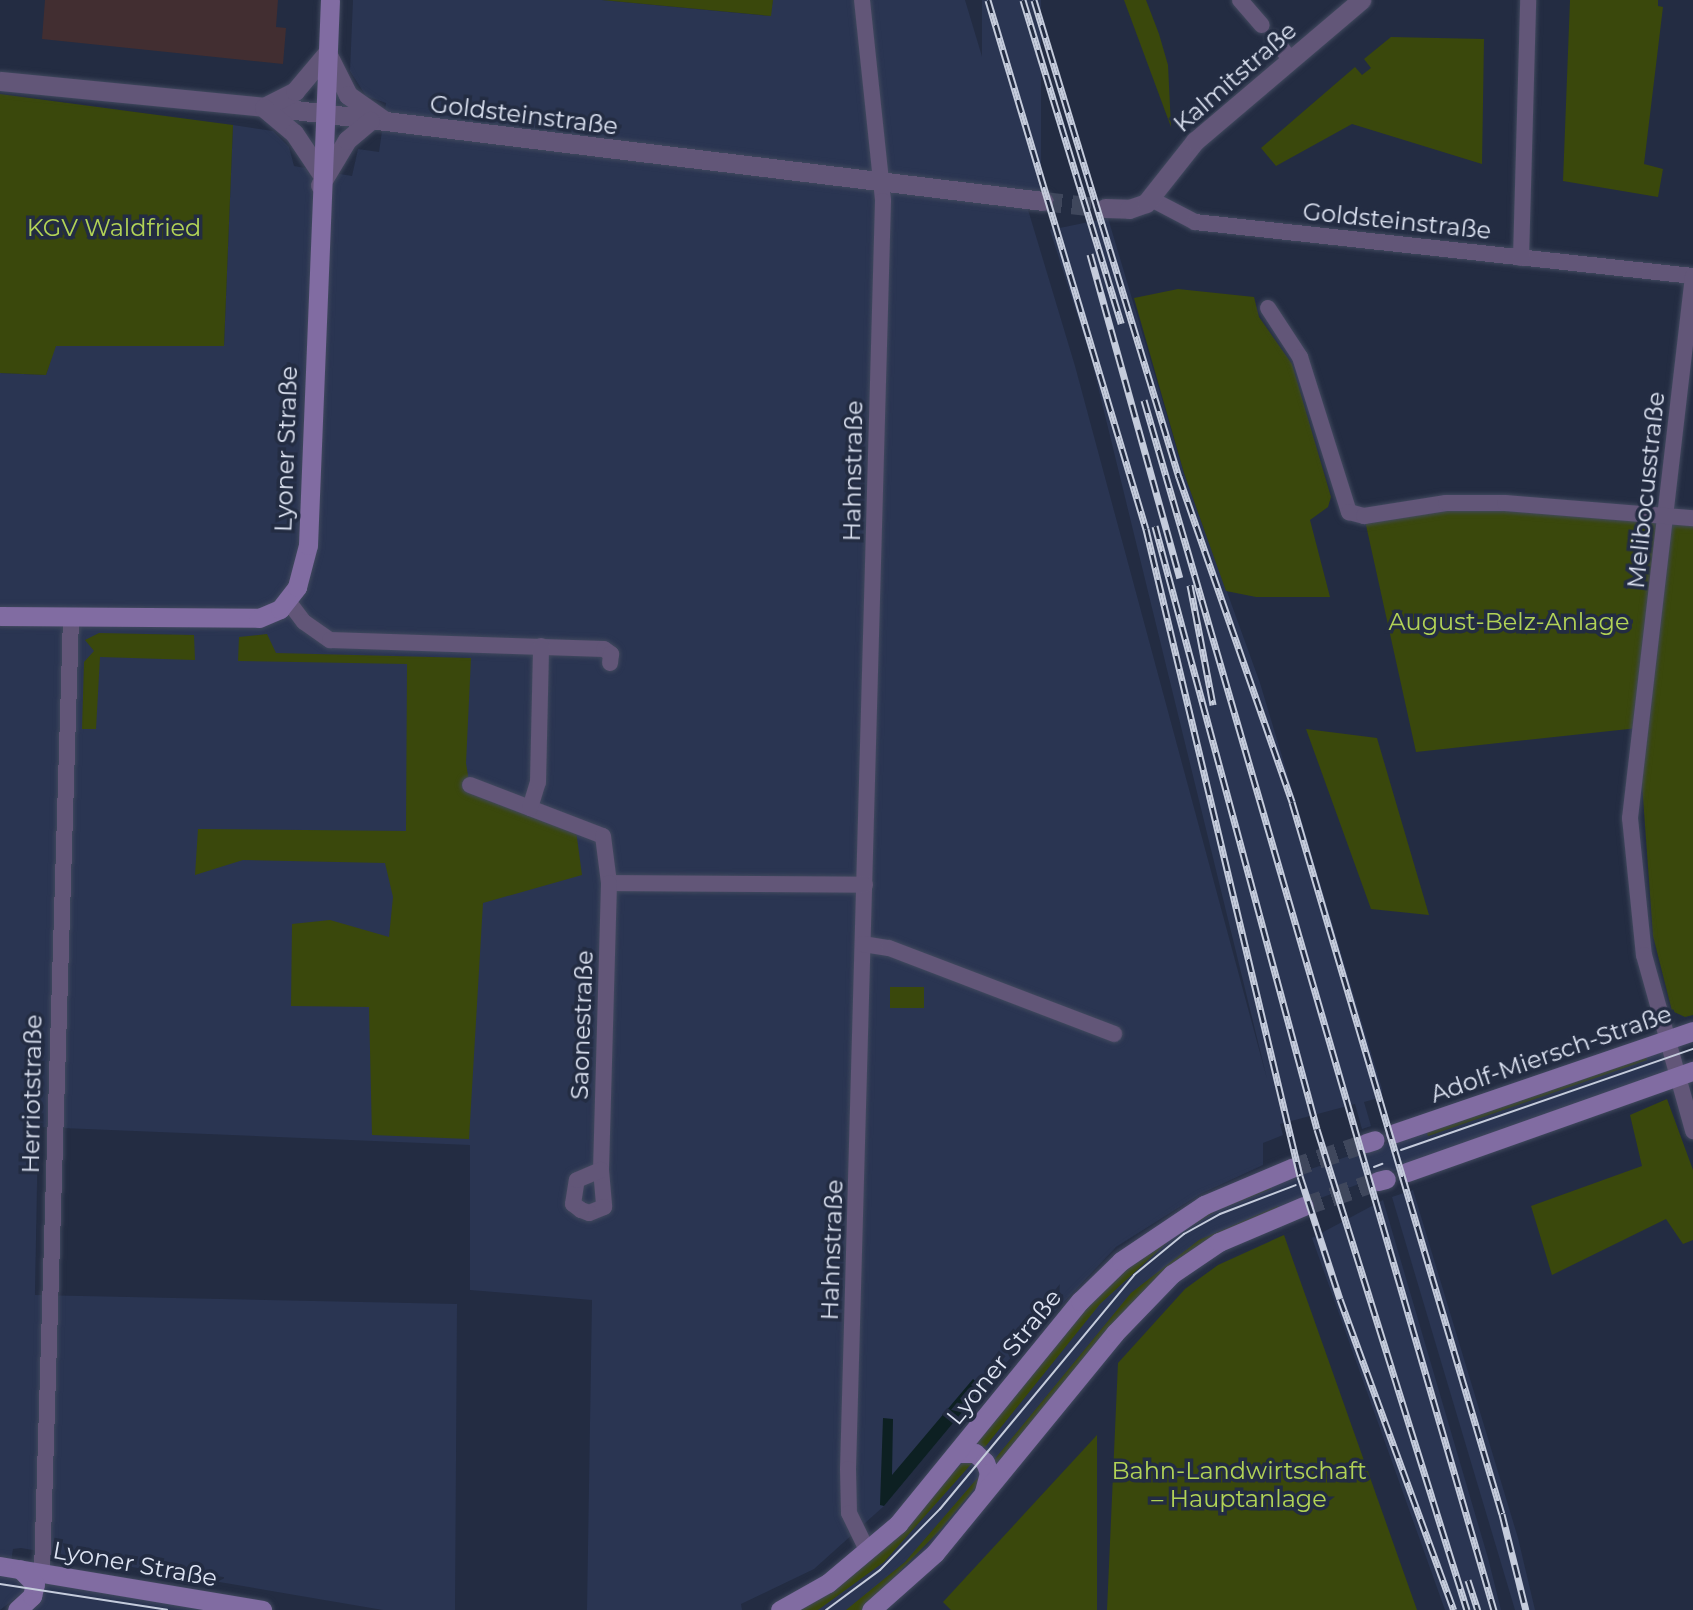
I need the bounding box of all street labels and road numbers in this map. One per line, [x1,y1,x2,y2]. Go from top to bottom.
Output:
street label: Kalmitstraße [1168,16,1302,138]
street label: Goldsteinstraße [428,89,620,141]
street label: Goldsteinstraße [1301,197,1493,245]
street label: Lyoner Straße [269,365,303,533]
street label: Melibocusstraße [1621,390,1671,590]
street label: Hahnstraße [837,400,869,542]
street label: Saonestraße [565,950,599,1100]
street label: Adolf-Miersch-Straße [1427,999,1675,1109]
street label: Herriotstraße [16,1014,48,1174]
street label: Hahnstraße [815,1179,849,1321]
street label: Lyoner Straße [940,1283,1068,1431]
street label: Lyoner Straße [51,1535,219,1593]

